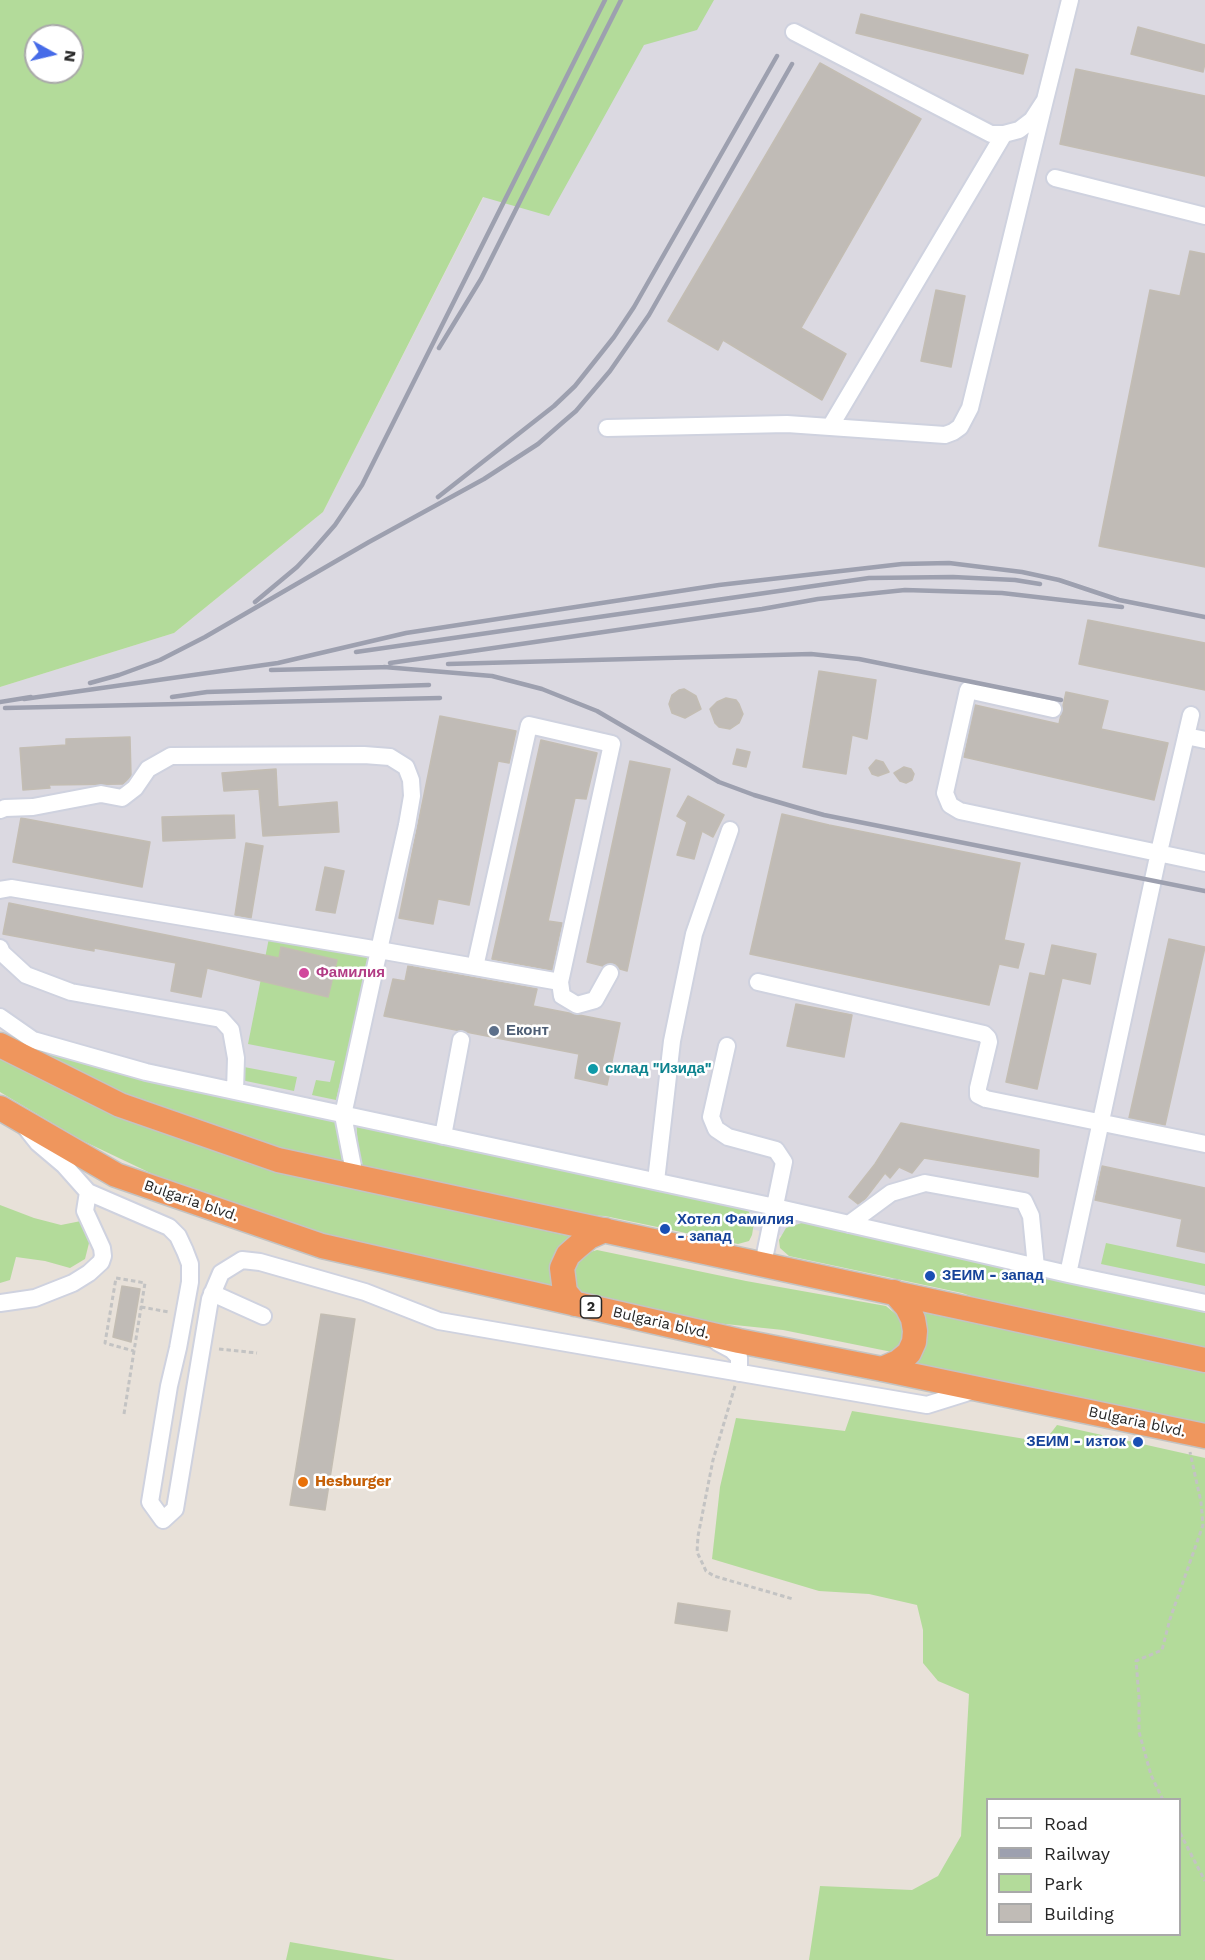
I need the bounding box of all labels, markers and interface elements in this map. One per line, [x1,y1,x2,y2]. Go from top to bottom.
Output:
north arrow [24,24,84,84]
text: N [60,49,81,63]
place label: Фамилия [316,964,385,982]
marker: Фамилия [297,966,311,980]
place label: Еконт [506,1022,549,1040]
marker: Еконт [487,1024,501,1038]
place label: склад "Изида" [605,1060,711,1078]
marker: склад "Изида" [586,1062,600,1076]
street label: Bulgaria blvd. [141,1176,241,1226]
place label: Хотел Фамилия - запад [677,1211,794,1246]
marker: Хотел Фамилия - запад [658,1222,672,1236]
place label: ЗЕИМ - запад [942,1267,1044,1285]
marker: ЗЕИМ - запад [923,1269,937,1283]
road number: 2 [580,1296,602,1318]
street label: Bulgaria blvd. [611,1303,711,1343]
street label: Bulgaria blvd. [1087,1403,1187,1441]
place label: ЗЕИМ - изток [1026,1433,1126,1451]
marker: ЗЕИМ - изток [1131,1435,1145,1449]
place label: Hesburger [315,1473,391,1491]
marker: Hesburger [296,1475,310,1489]
legend [986,1798,1181,1936]
text: Road [1044,1813,1088,1834]
text: Railway [1044,1843,1110,1864]
text: Park [1044,1873,1083,1894]
text: Building [1044,1903,1114,1924]

